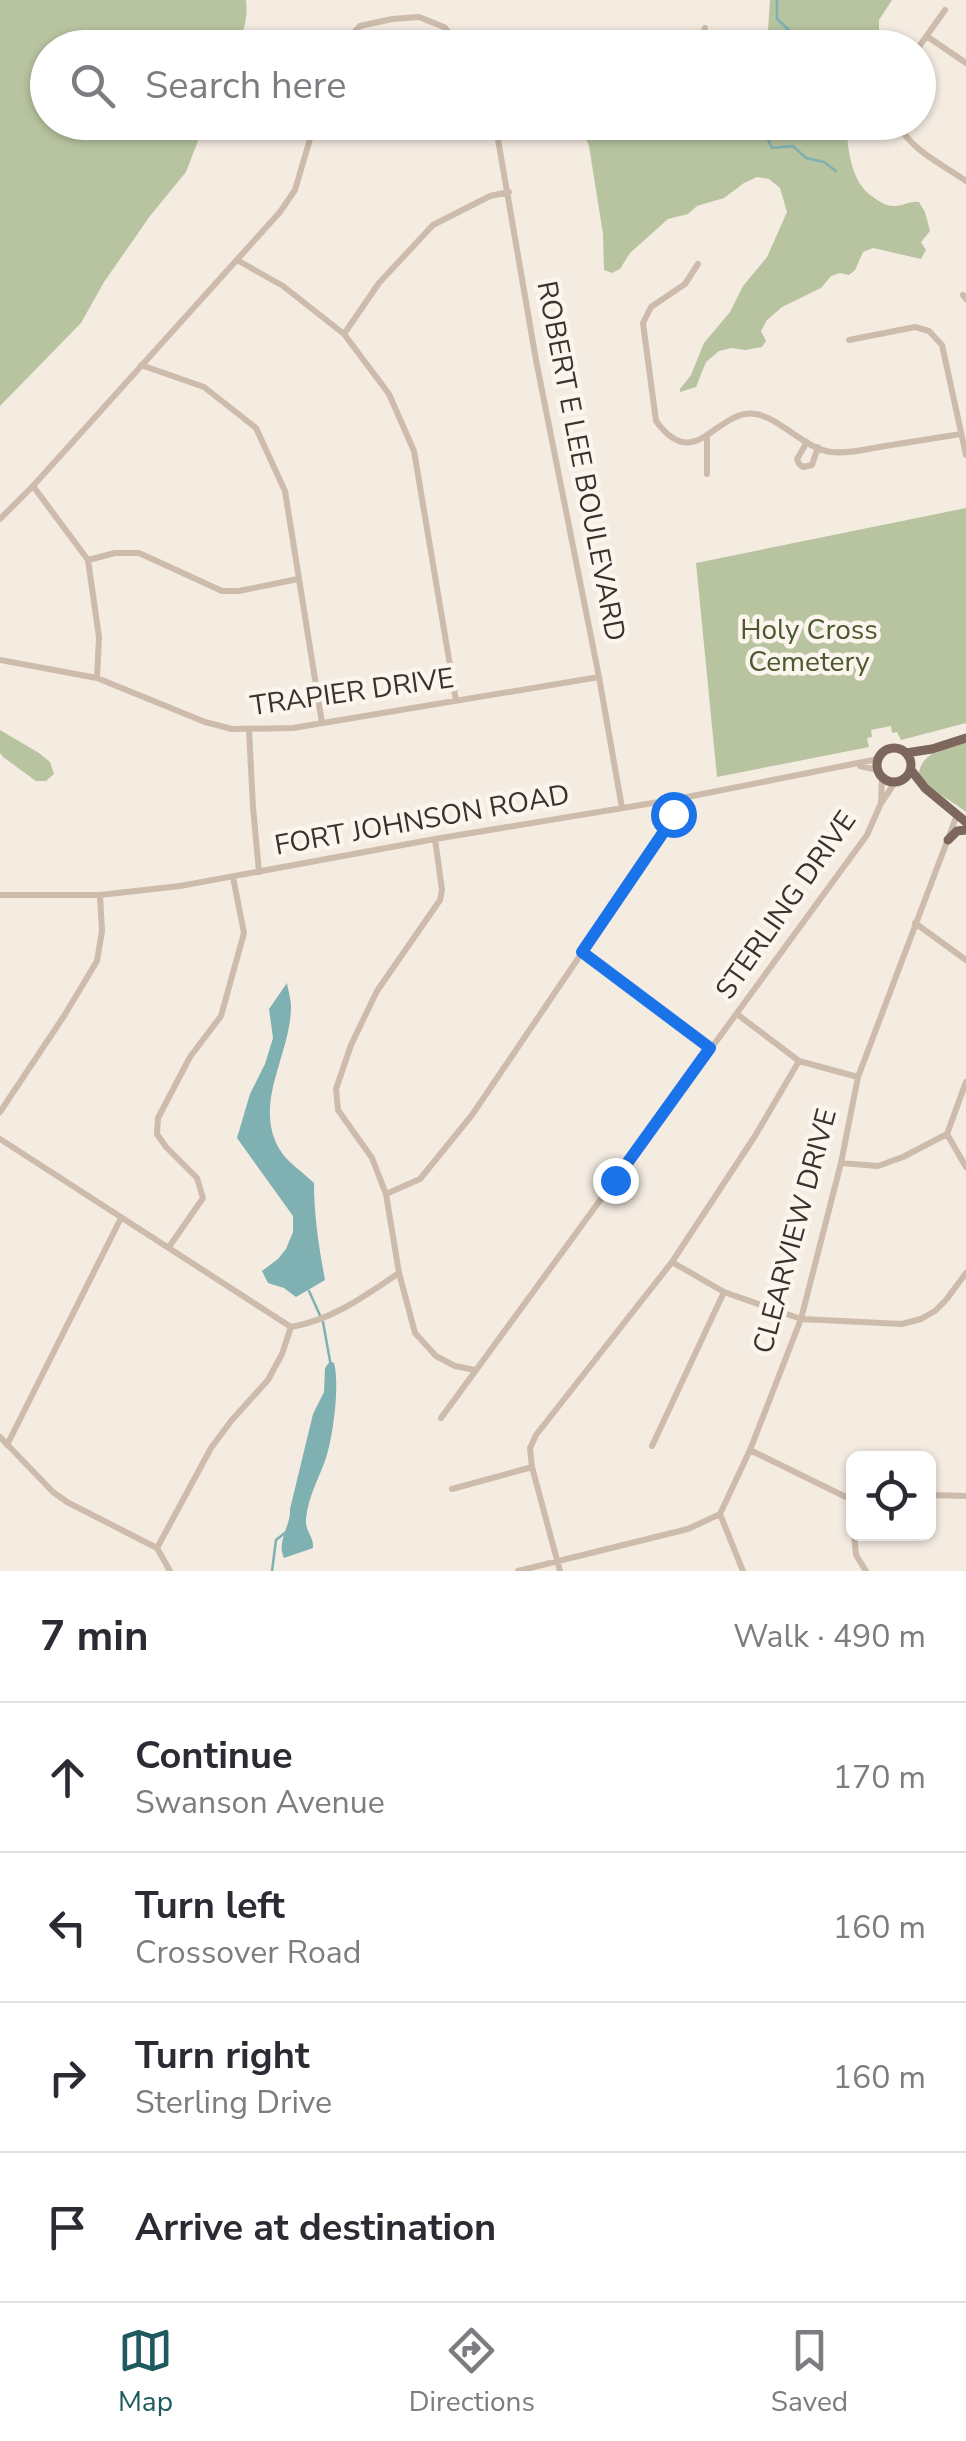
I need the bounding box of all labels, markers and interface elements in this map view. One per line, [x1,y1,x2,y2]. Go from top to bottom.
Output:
search box [30,30,936,140]
icon: search [65,58,120,113]
text: Search here [145,60,346,111]
street label: ROBERT E LEE BOULEVARD [527,278,635,644]
park label: Holy Cross Cemetery [740,611,878,681]
street label: TRAPIER DRIVE [248,659,456,725]
street label: FORT JOHNSON ROAD [272,775,572,865]
route start [651,792,697,838]
street label: STERLING DRIVE [707,803,865,1007]
street label: CLEARVIEW DRIVE [744,1105,846,1357]
route end [593,1158,639,1204]
map controls [846,1451,936,1541]
button: locate [846,1451,936,1541]
text: 7 min [40,1608,149,1665]
text: Walk · 490 m [733,1615,926,1658]
text: Continue [135,1730,293,1781]
icon: ahead [40,1750,95,1805]
text: 170 m [833,1756,926,1799]
text: Swanson Avenue [135,1781,385,1824]
text: Turn left [135,1880,285,1931]
icon: left [40,1900,95,1955]
text: 160 m [833,1906,926,1949]
text: Crossover Road [135,1931,361,1974]
text: Turn right [135,2030,310,2081]
icon: right [40,2050,95,2105]
text: 160 m [833,2056,926,2099]
text: Sterling Drive [135,2081,332,2124]
icon: arrive [40,2200,95,2255]
text: Arrive at destination [135,2202,496,2253]
tab: Map [118,2323,173,2421]
tab: Directions [409,2323,535,2421]
tab: Saved [771,2323,848,2421]

